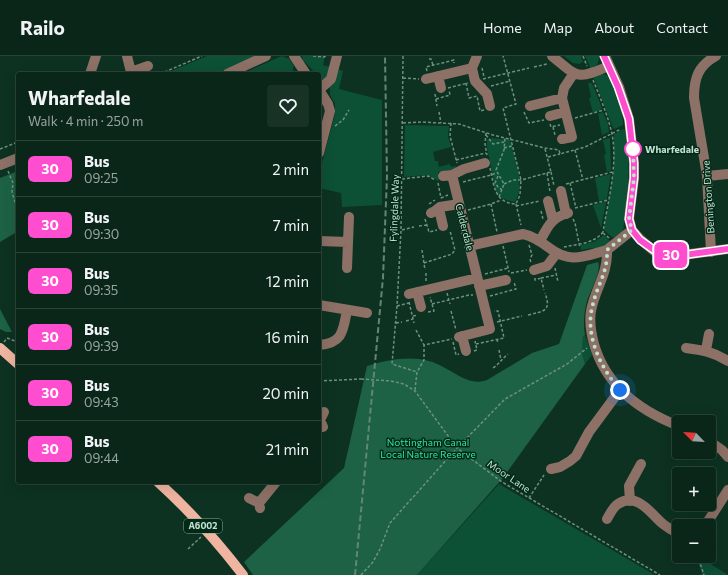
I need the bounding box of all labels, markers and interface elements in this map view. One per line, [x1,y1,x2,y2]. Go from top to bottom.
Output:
text: Railo [20,16,65,39]
text: Home [483,19,522,36]
text: Map [544,19,572,36]
text: About [594,19,634,36]
text: Contact [656,19,708,36]
button: heart [267,85,309,127]
text: Wharfedale [28,86,131,109]
text: Walk · 4 min · 250 m [28,113,143,129]
marker: Wharfedale [624,140,642,158]
place label: Wharfedale [645,143,699,155]
text: Bus [84,152,109,170]
text: 30 [41,160,59,177]
text: 2 min [272,160,309,178]
street label: Benington Drive [699,160,717,234]
text: 09:25 [84,170,118,186]
street label: Fylingdale Way [387,174,401,242]
street label: Calderdale [453,202,477,252]
text: Bus [84,208,109,226]
text: 30 [41,216,59,233]
text: 7 min [273,216,309,234]
text: 09:30 [84,226,119,242]
line badge: 30 [653,242,689,268]
text: 30 [662,246,680,263]
text: Bus [84,264,109,282]
text: 30 [41,272,59,289]
text: 12 min [266,272,309,290]
text: 09:35 [84,282,118,298]
text: Bus [84,320,109,338]
text: 30 [41,328,59,345]
text: 16 min [265,328,309,346]
text: 09:39 [84,338,119,354]
text: Bus [84,376,109,394]
your location [610,380,630,400]
text: 30 [41,384,59,401]
text: 20 min [263,384,309,402]
text: 09:43 [84,394,119,410]
north arrow [672,415,716,459]
map controls [672,415,716,563]
text: Bus [84,432,109,450]
park label: Nottingham Canal Local Nature Reserve [380,436,476,460]
text: 30 [41,440,59,457]
text: 21 min [266,440,309,458]
text: 09:44 [84,450,119,466]
street label: Moor Lane [485,457,533,495]
button: + [672,467,716,511]
road number: A6002 [184,519,222,533]
button: − [672,519,716,563]

